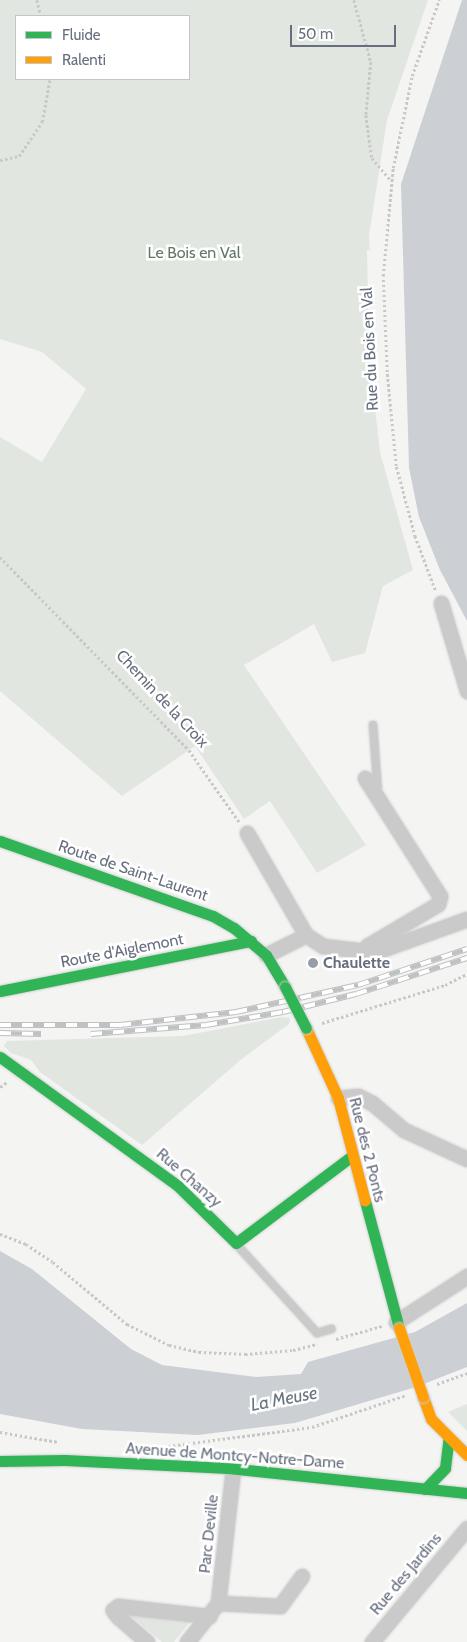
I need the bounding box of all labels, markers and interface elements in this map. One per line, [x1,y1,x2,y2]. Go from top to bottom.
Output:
legend [15,15,190,80]
scale bar [292,15,398,47]
text: 50 m [298,25,333,43]
text: Fluide [62,26,100,44]
text: Ralenti [62,51,106,69]
park label: Le Bois en Val [148,243,240,263]
street label: Rue du Bois en Val [357,287,383,411]
street label: Chemin de la Croix [112,646,212,752]
street label: Route de Saint-Laurent [56,836,210,906]
street label: Route d'Aiglemont [59,930,185,972]
place label: Chaulette [323,953,390,973]
marker: Chaulette [307,957,319,969]
street label: Rue des 2 Ponts [345,1096,389,1204]
street label: Rue Chanzy [152,1144,226,1212]
water label: La Meuse [249,1382,319,1416]
street label: Avenue de Montcy-Notre-Dame [125,1439,345,1473]
street label: Parc Deville [195,1494,223,1574]
street label: Rue des Jardins [366,1529,446,1619]

